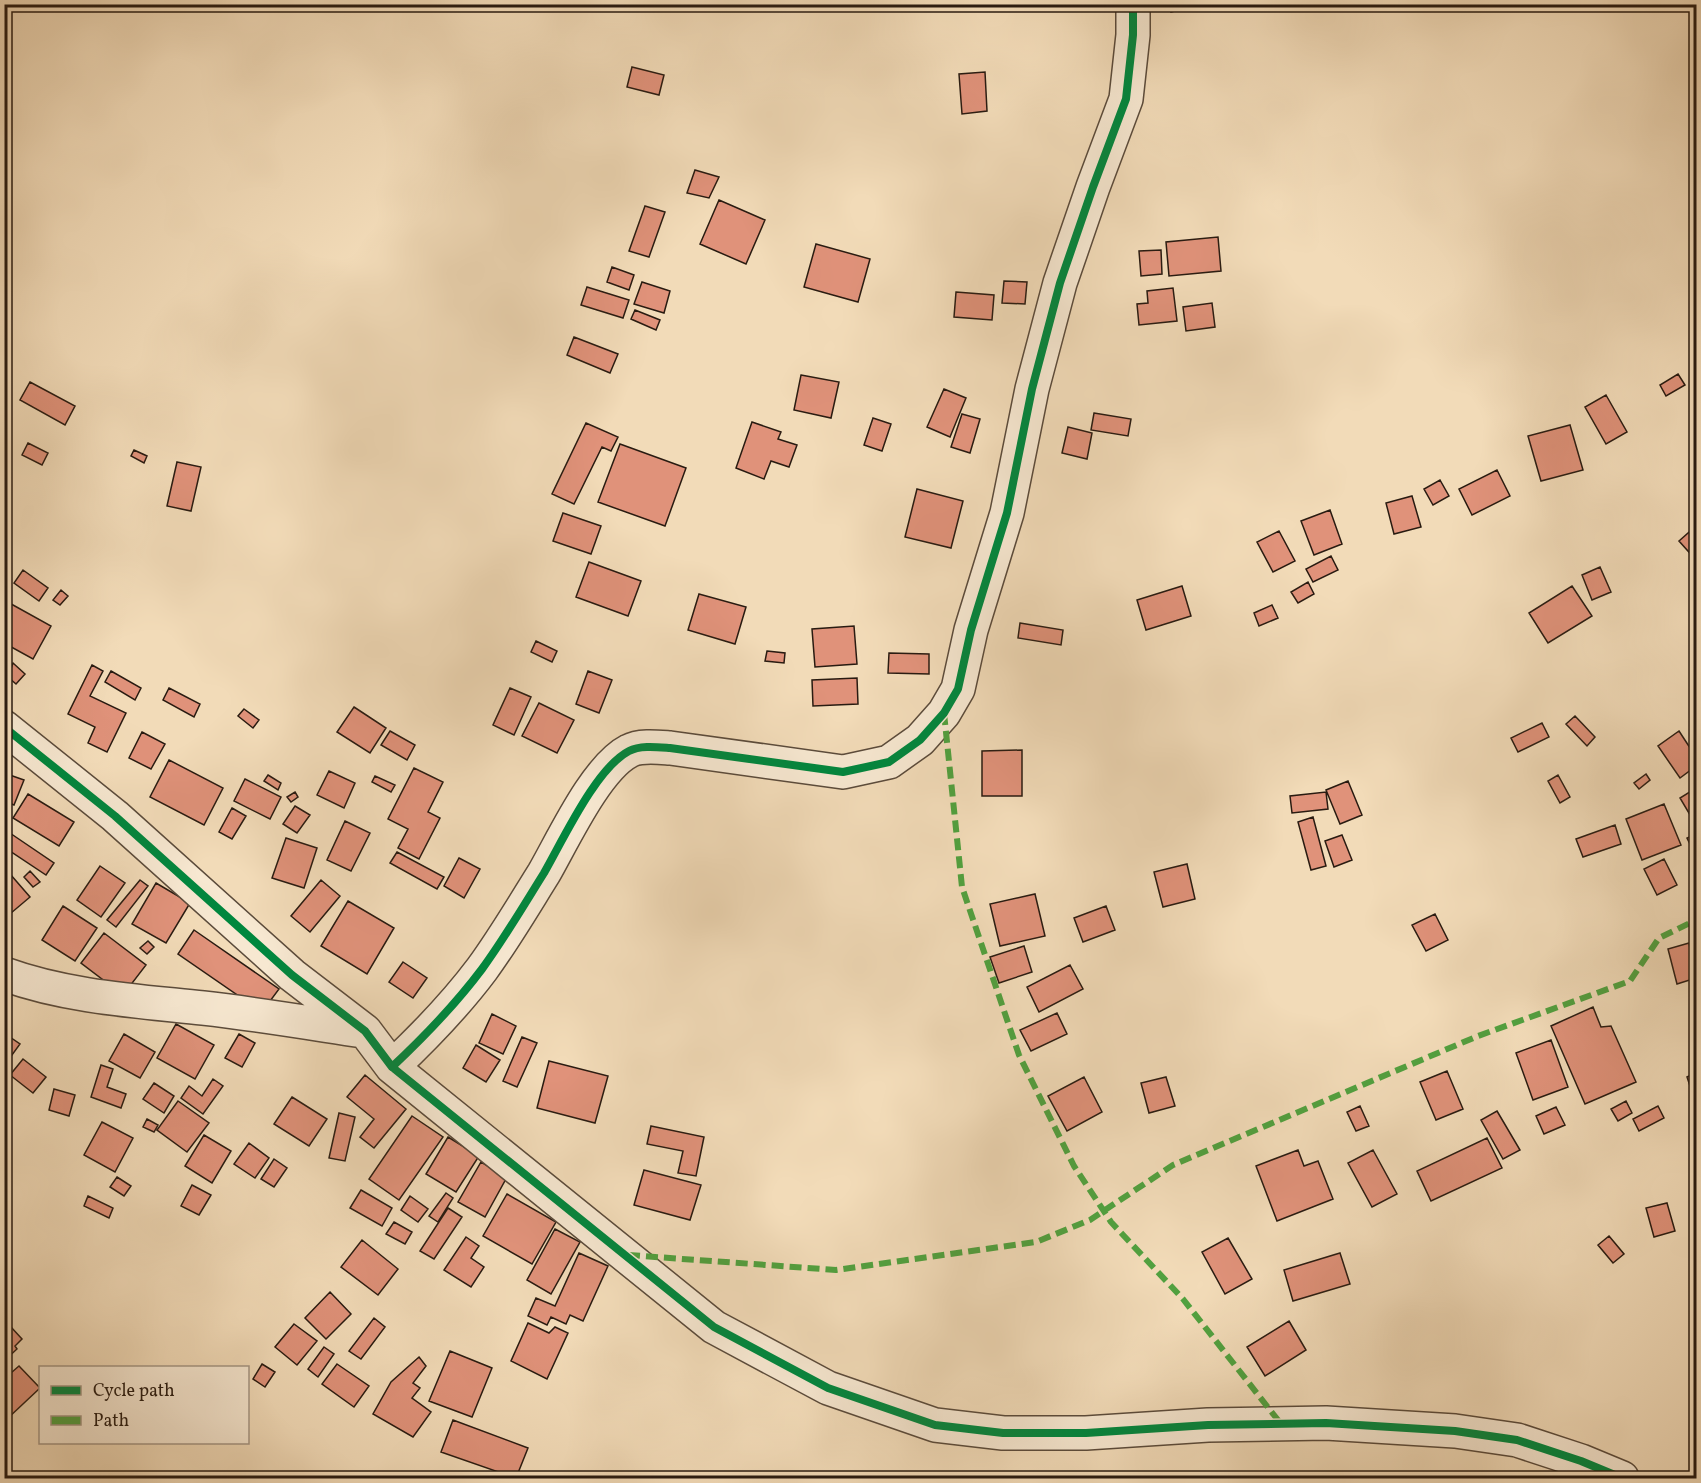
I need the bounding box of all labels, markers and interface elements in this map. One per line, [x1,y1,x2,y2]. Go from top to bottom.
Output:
legend [39,1366,249,1444]
text: Cycle path [93,1379,175,1404]
text: Path [93,1409,129,1434]

